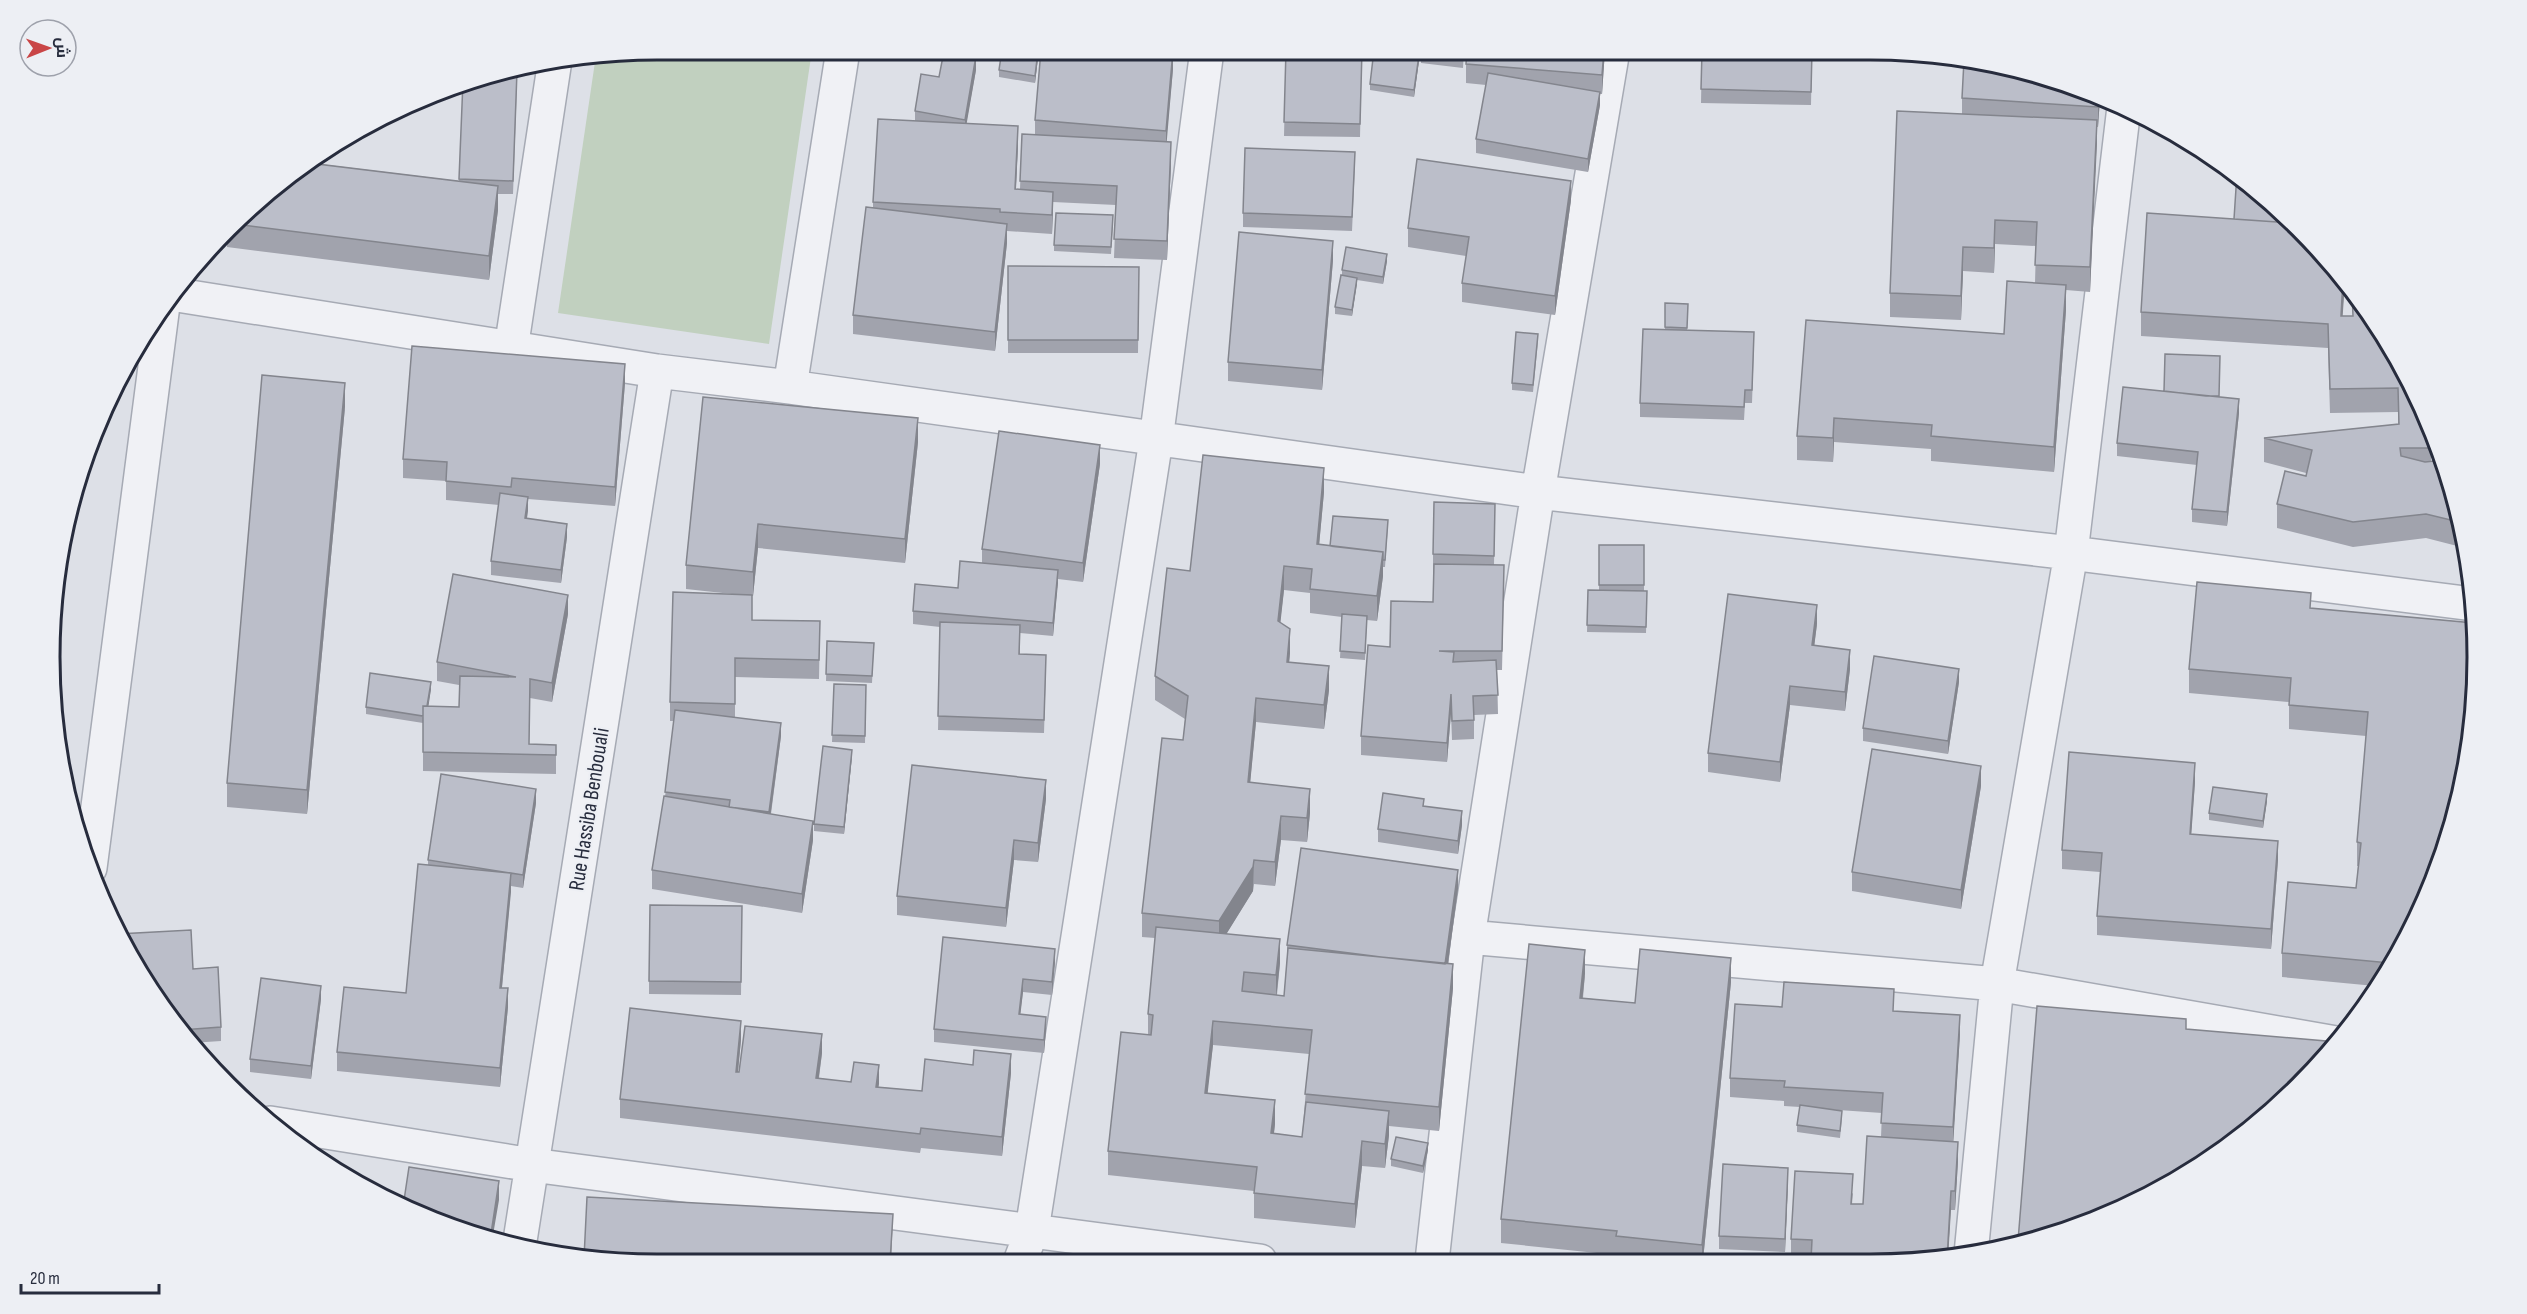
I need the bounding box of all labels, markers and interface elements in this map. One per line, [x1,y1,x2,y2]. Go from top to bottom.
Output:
north arrow [18,18,78,78]
text: ش [52,37,71,58]
street label: Rue Hassiba Benbouali [563,726,616,893]
scale bar [21,1257,159,1295]
text: 20 m [30,1268,60,1289]

